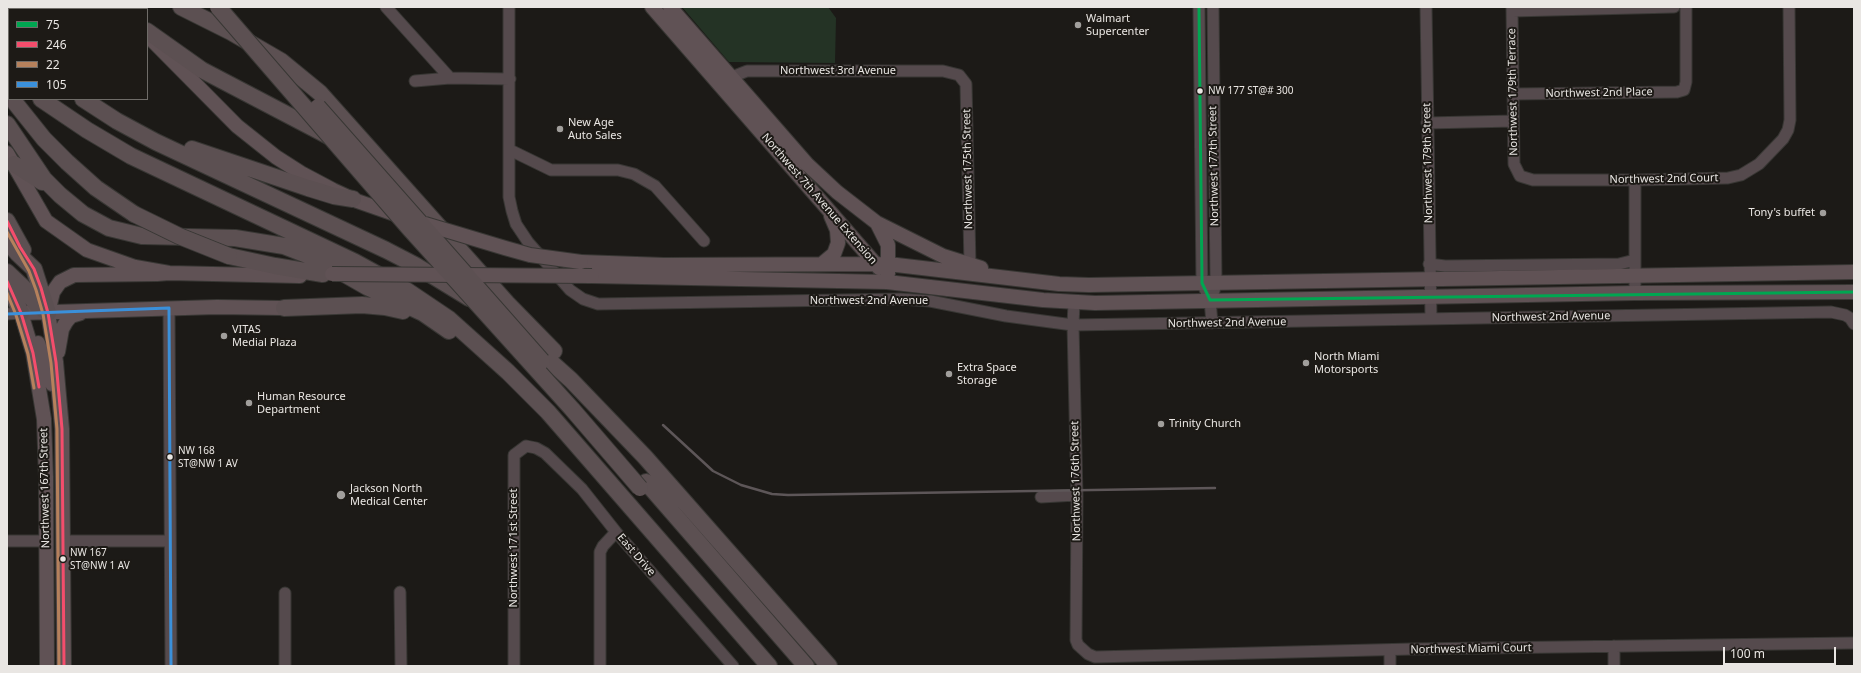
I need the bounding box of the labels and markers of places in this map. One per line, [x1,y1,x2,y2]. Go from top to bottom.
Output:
place label: Walmart Supercenter [1086,12,1149,38]
marker: Walmart Supercenter [1073,20,1083,30]
place label: NW 177 ST@# 300 [1208,85,1294,97]
marker: NW 177 ST@# 300 [1195,86,1205,96]
place label: New Age Auto Sales [568,116,622,142]
marker: New Age Auto Sales [555,124,565,134]
place label: Tony's buffet [1749,206,1815,220]
marker: Tony's buffet [1818,208,1828,218]
place label: VITAS Medial Plaza [232,323,297,349]
marker: VITAS Medial Plaza [219,331,229,341]
place label: North Miami Motorsports [1314,350,1379,376]
marker: North Miami Motorsports [1301,358,1311,368]
place label: Extra Space Storage [957,361,1017,387]
marker: Extra Space Storage [944,369,954,379]
place label: Human Resource Department [257,390,346,416]
marker: Human Resource Department [244,398,254,408]
place label: Trinity Church [1169,417,1241,431]
marker: Trinity Church [1156,419,1166,429]
place label: NW 168 ST@NW 1 AV [178,445,238,468]
marker: NW 168 ST@NW 1 AV [165,452,175,462]
place label: Jackson North Medical Center [350,482,428,508]
marker: Jackson North Medical Center [335,489,347,501]
place label: NW 167 ST@NW 1 AV [70,547,130,570]
marker: NW 167 ST@NW 1 AV [58,554,68,564]

